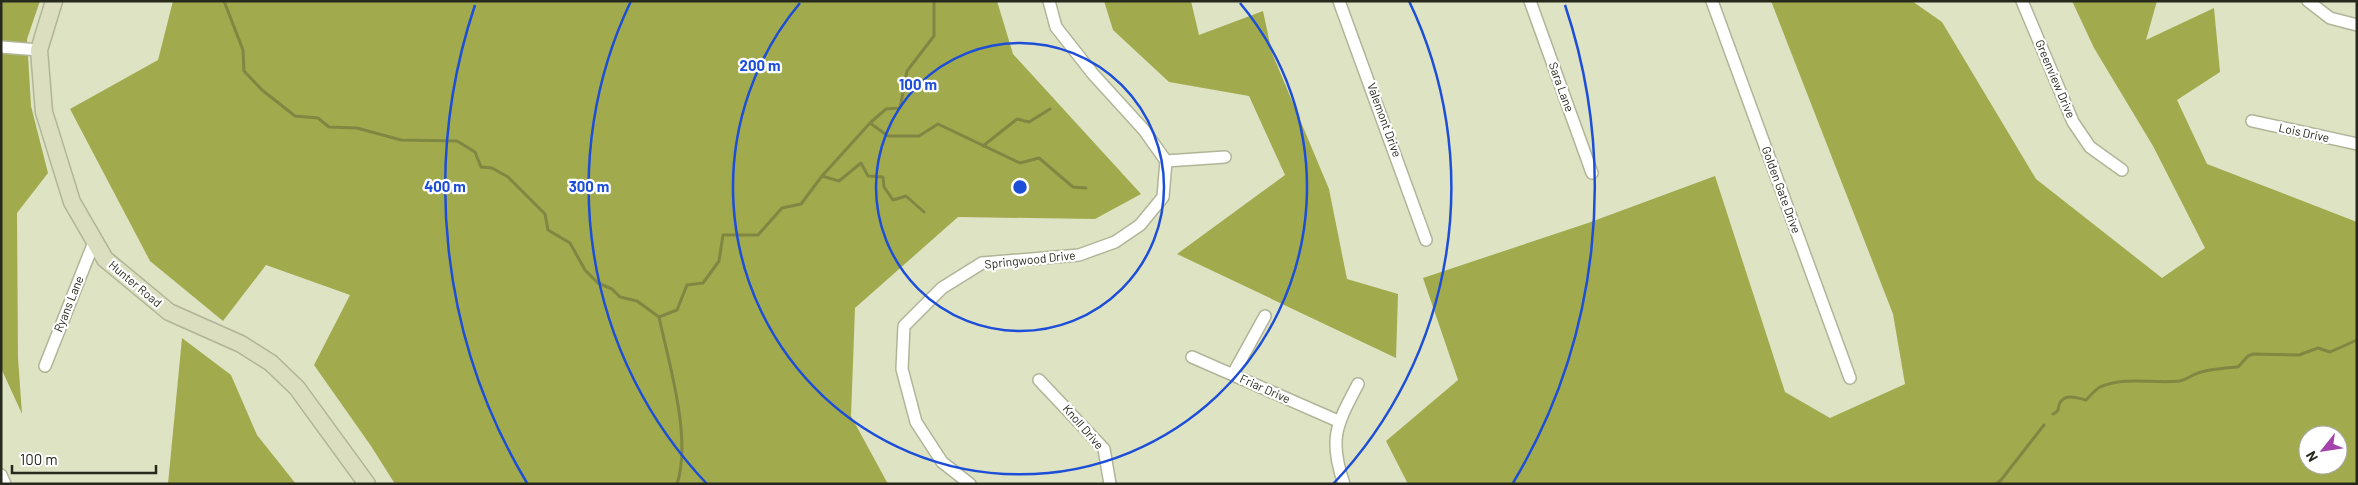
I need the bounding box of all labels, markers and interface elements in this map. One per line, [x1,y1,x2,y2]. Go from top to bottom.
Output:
street label: Greenview Drive [2033,37,2079,120]
text: 200 m [739,56,781,74]
street label: Sara Lane [1547,60,1577,113]
text: 100 m [899,75,937,93]
street label: Valemont Drive [1365,81,1405,159]
street label: Lois Drive [2278,120,2331,144]
street label: Golden Gate Drive [1760,144,1804,235]
text: 400 m [424,177,466,195]
text: 300 m [569,177,609,195]
centre of rings [1011,178,1029,196]
street label: Springwood Drive [984,247,1076,271]
street label: Hunter Road [106,257,165,309]
street label: Ryans Lane [50,274,86,334]
street label: Friar Drive [1238,371,1293,405]
street label: Knoll Drive [1060,401,1107,452]
north arrow [2298,425,2348,475]
scale bar [12,442,156,474]
text: N [2302,448,2321,465]
text: 100 m [20,450,58,468]

